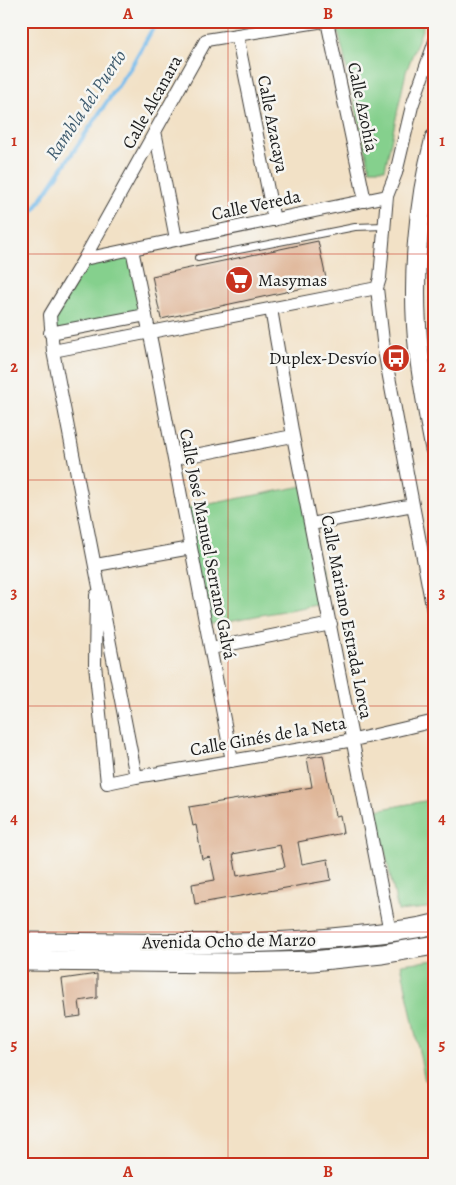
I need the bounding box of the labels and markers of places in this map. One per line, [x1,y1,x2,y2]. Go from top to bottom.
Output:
supermarket icon: Masymas [224,265,254,295]
place label: Masymas [258,268,327,292]
bus stop icon: Duplex-Desvío [381,343,411,373]
place label: Duplex-Desvío [269,346,377,370]

